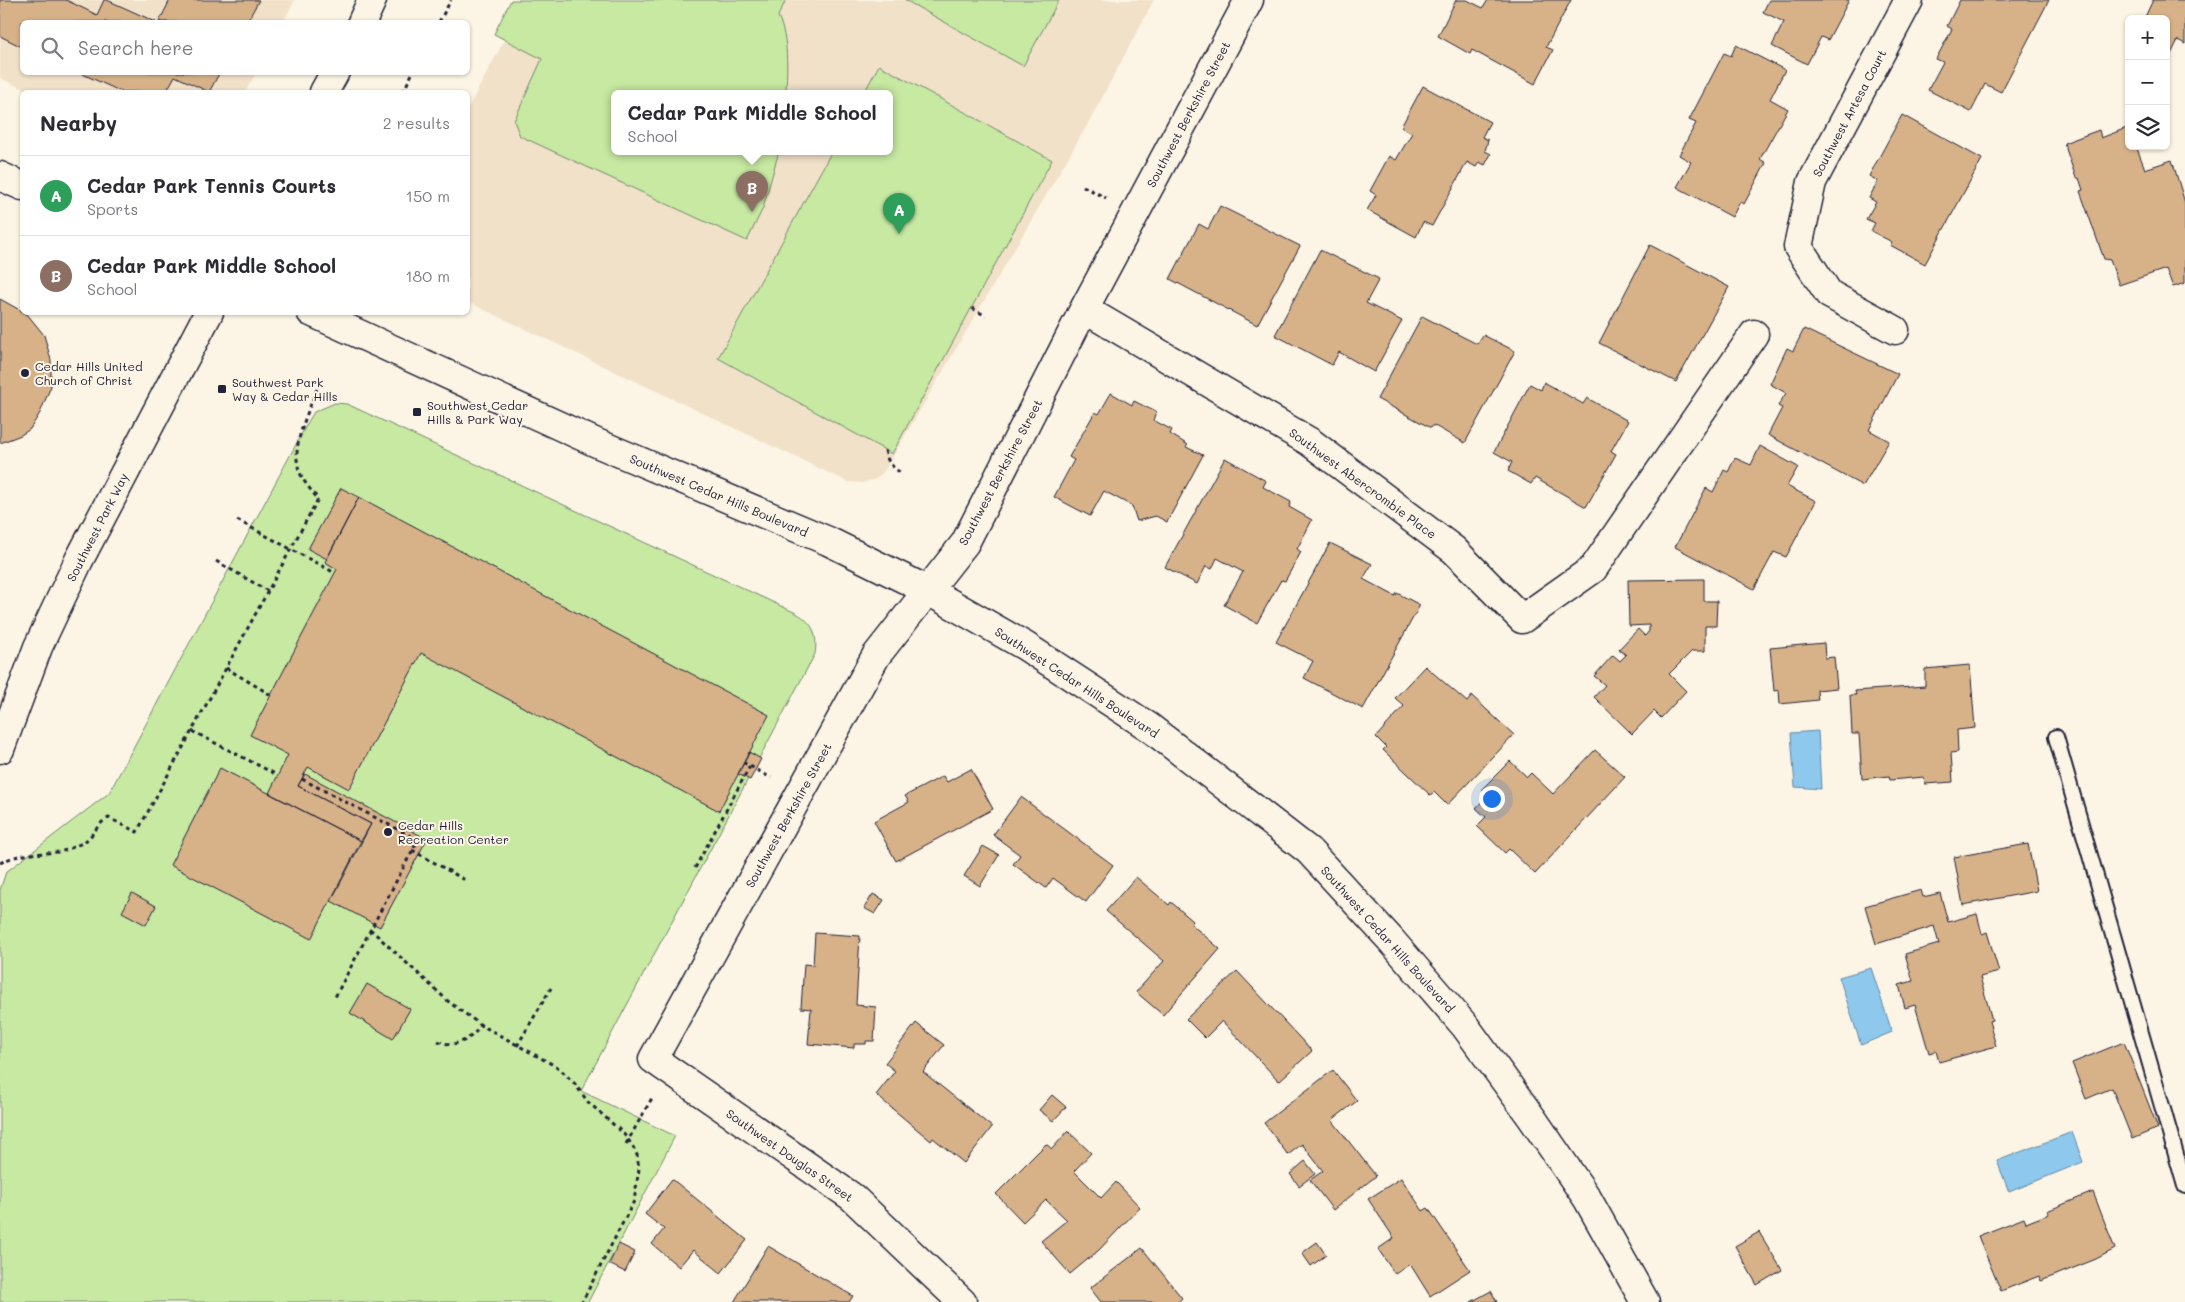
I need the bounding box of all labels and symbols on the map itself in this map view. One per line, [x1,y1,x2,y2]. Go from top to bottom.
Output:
street label: Southwest Berkshire Street [1143,38,1233,190]
street label: Southwest Artesa Court [1809,47,1889,179]
pin: B [736,171,768,212]
pin: A [883,193,915,234]
place label: Cedar Hills United Church of Christ [35,358,143,388]
marker: Cedar Hills United Church of Christ [19,367,31,379]
place label: Southwest Park Way & Cedar Hills [232,374,338,404]
marker: Southwest Park Way & Cedar Hills [216,383,228,395]
street label: Southwest Berkshire Street [955,396,1045,548]
place label: Southwest Cedar Hills & Park Way [427,397,528,427]
marker: Southwest Cedar Hills & Park Way [411,406,423,418]
street label: Southwest Abercrombie Place [1286,424,1440,542]
street label: Southwest Cedar Hills Boulevard [627,450,811,540]
street label: Southwest Park Way [63,470,131,584]
street label: Southwest Cedar Hills Boulevard [992,623,1162,741]
street label: Southwest Berkshire Street [741,740,835,890]
your location [1479,786,1505,812]
place label: Cedar Hills Recreation Center [398,817,509,847]
marker: Cedar Hills Recreation Center [382,826,394,838]
street label: Southwest Cedar Hills Boulevard [1318,862,1458,1016]
street label: Southwest Douglas Street [723,1105,857,1205]

